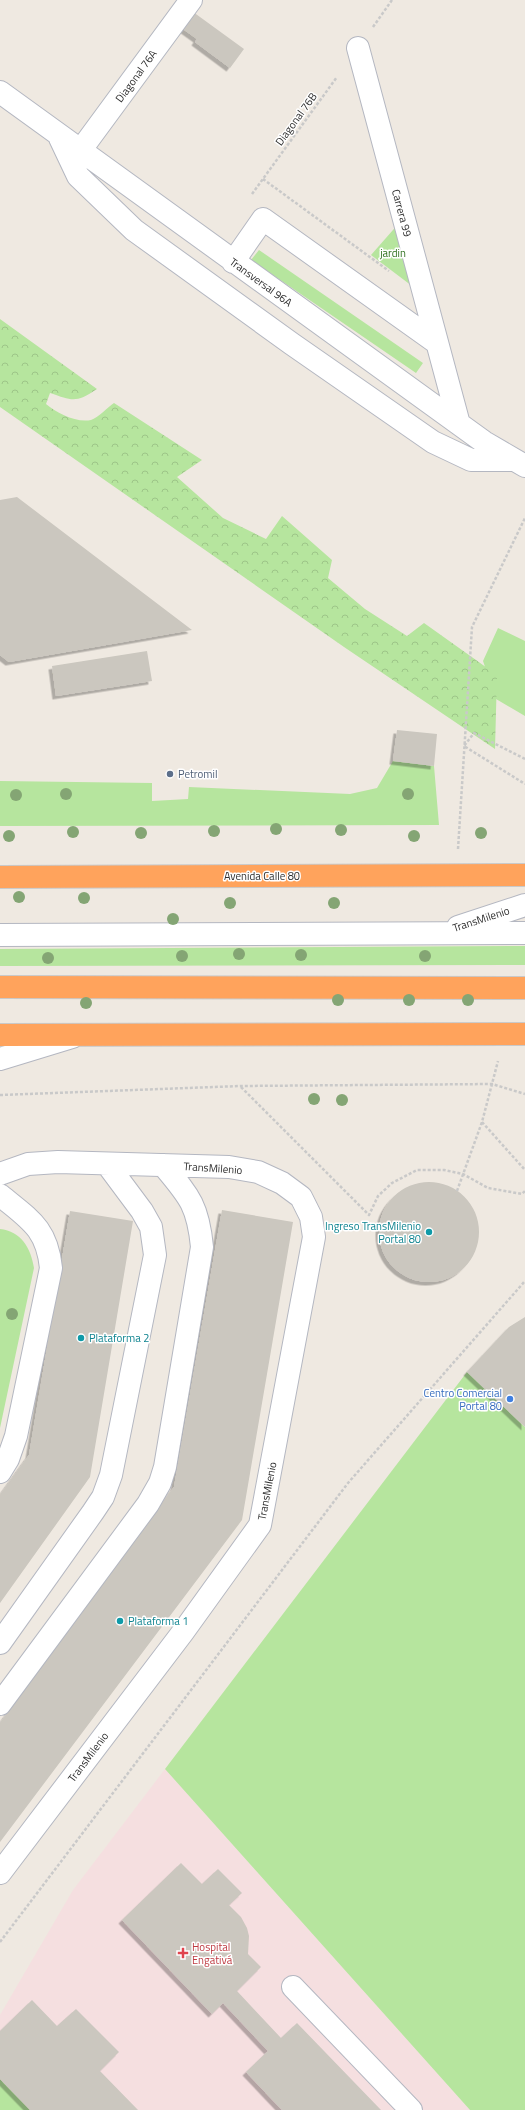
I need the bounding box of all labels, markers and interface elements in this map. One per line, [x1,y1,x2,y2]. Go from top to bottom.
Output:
street label: Diagonal 76A [111,46,161,106]
street label: Diagonal 76B [271,89,321,149]
street label: Carrera 99 [388,187,416,239]
park label: jardin [379,245,406,261]
street label: Transversal 96A [226,254,296,311]
place label: Petromil [178,766,218,782]
marker: Petromil [165,769,175,779]
street label: Avenida Calle 80 [224,868,300,884]
street label: TransMilenio [450,902,512,936]
street label: TransMilenio [183,1158,243,1178]
place label: Ingreso TransMilenio Portal 80 [325,1218,421,1247]
marker: Ingreso TransMilenio Portal 80 [424,1227,434,1237]
place label: Plataforma 2 [89,1330,149,1346]
marker: Plataforma 2 [76,1333,86,1343]
place label: Centro Comercial Portal 80 [424,1385,502,1414]
marker: Centro Comercial Portal 80 [505,1394,515,1404]
street label: TransMilenio [254,1460,281,1522]
place label: Plataforma 1 [128,1613,188,1629]
marker: Plataforma 1 [115,1616,125,1626]
street label: TransMilenio [64,1728,112,1785]
place label: Hospital Engativá [192,1939,233,1968]
marker: Hospital Engativá [177,1947,189,1959]

